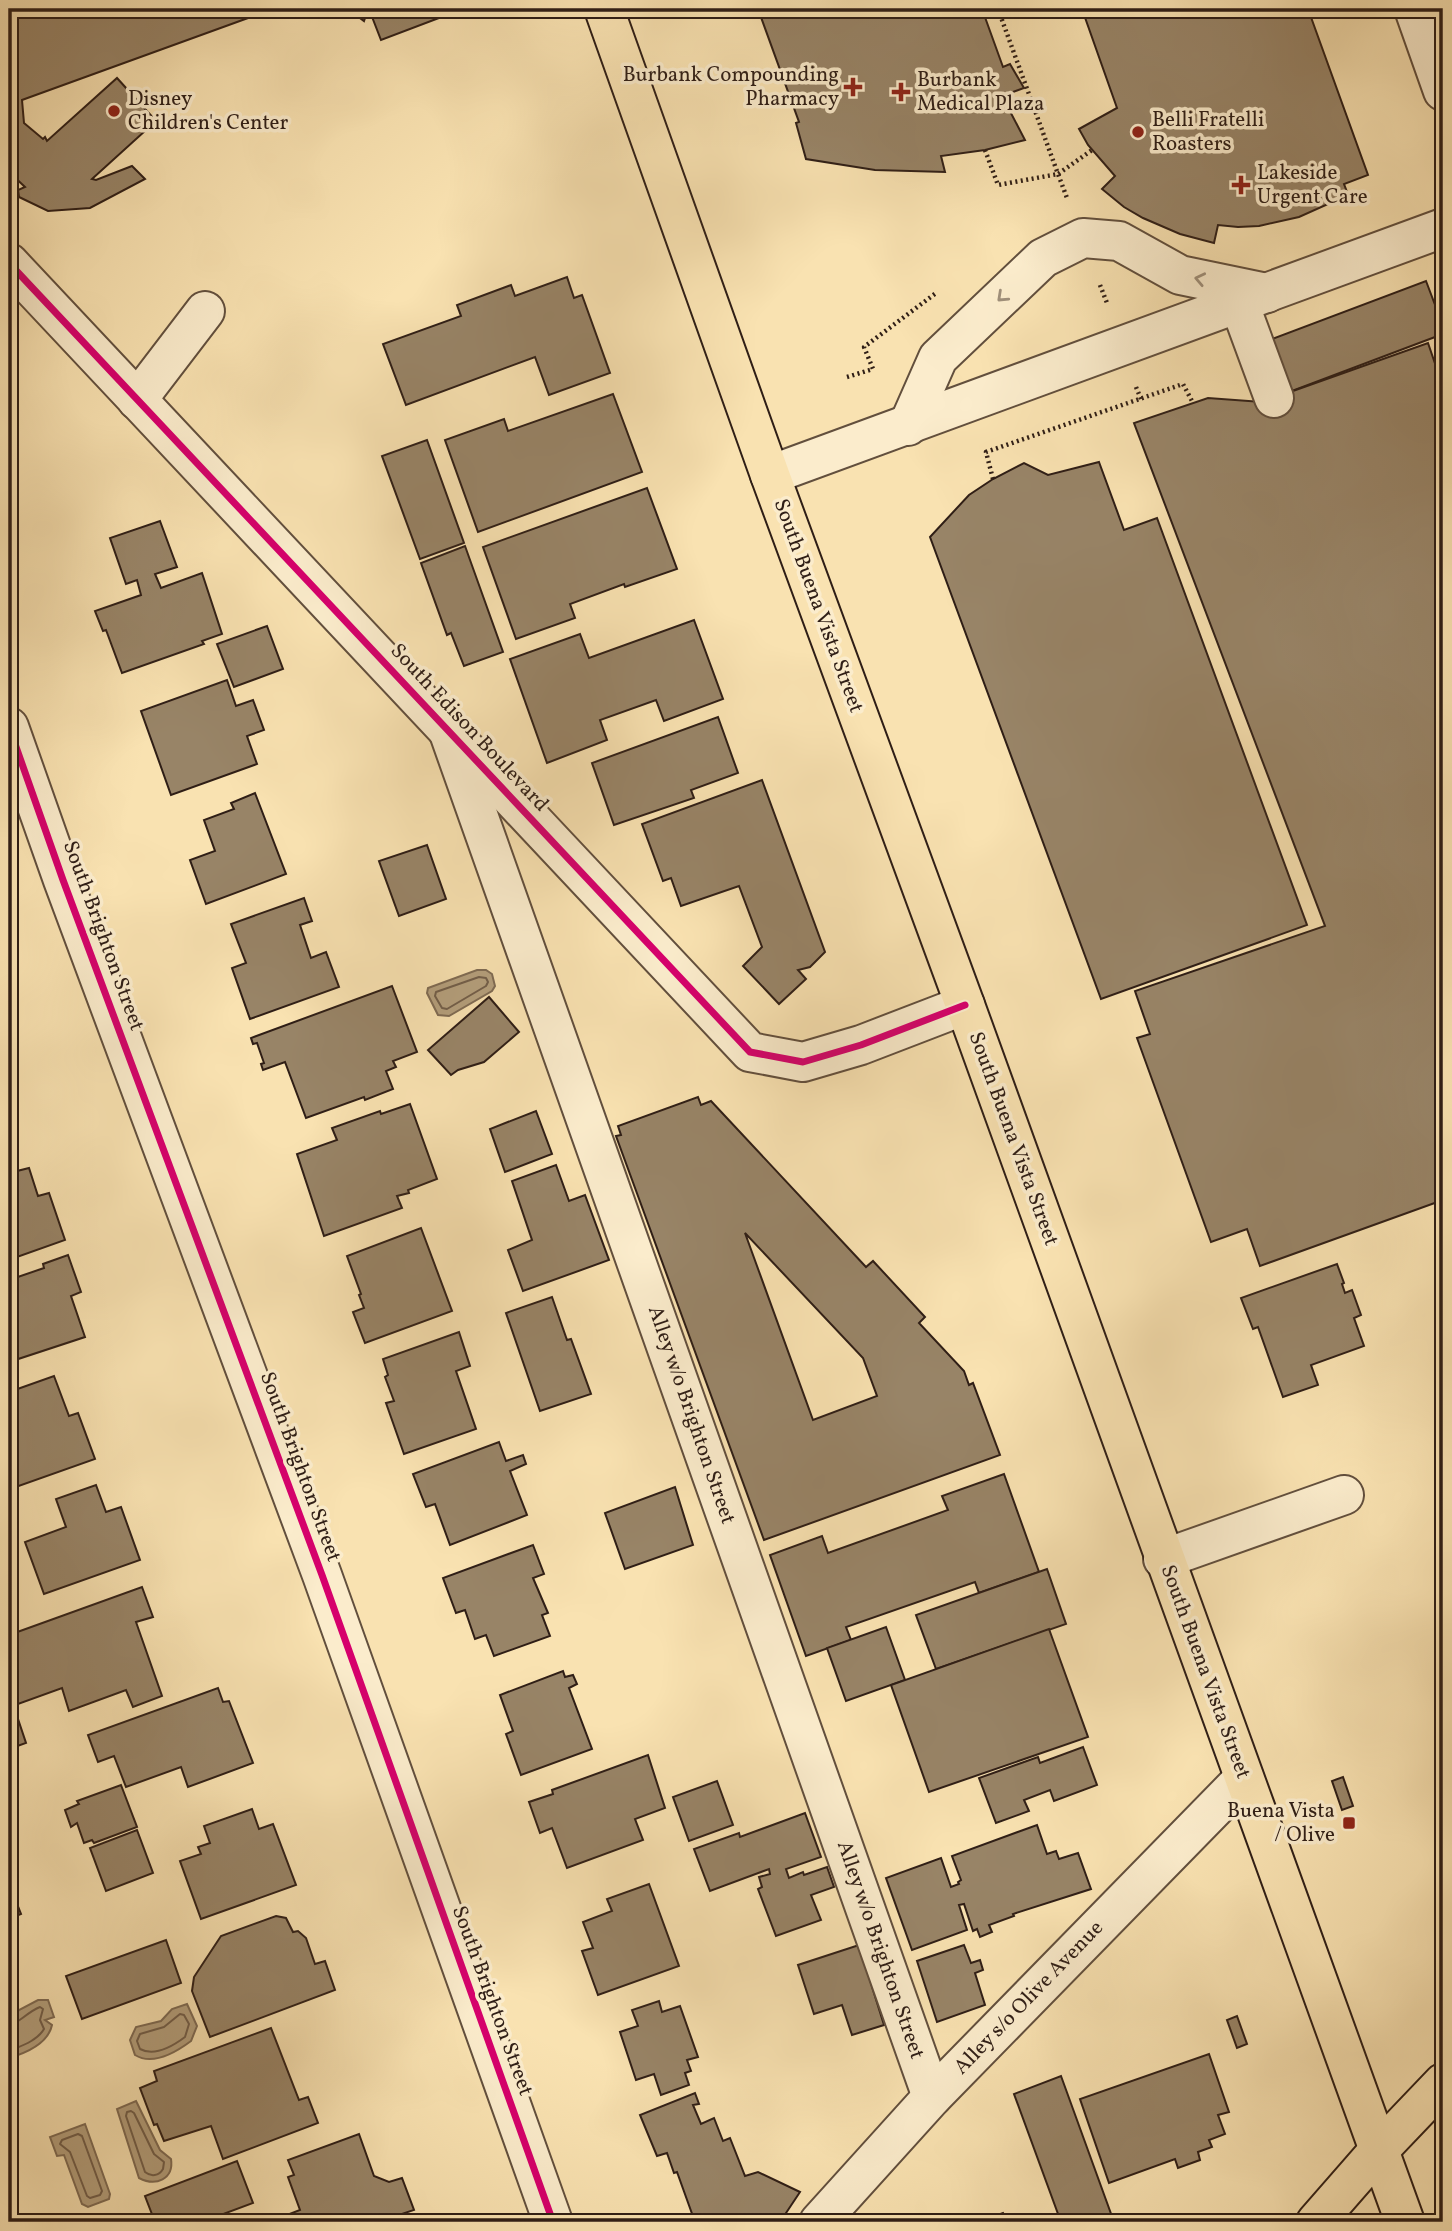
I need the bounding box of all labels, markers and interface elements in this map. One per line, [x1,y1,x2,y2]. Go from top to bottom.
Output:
place label: Burbank Compounding Pharmacy [623,61,840,114]
place label: Burbank Medical Plaza [917,66,1045,119]
marker: Burbank Compounding Pharmacy [845,79,861,95]
marker: Burbank Medical Plaza [891,82,911,102]
place label: Disney Children's Center [128,85,289,138]
marker: Disney Children's Center [106,103,122,119]
place label: Belli Fratelli Roasters [1152,106,1264,159]
marker: Belli Fratelli Roasters [1130,124,1146,140]
place label: Lakeside Urgent Care [1257,159,1368,212]
marker: Lakeside Urgent Care [1231,175,1251,195]
one-way arrow [1194,273,1206,287]
one-way arrow [997,289,1010,302]
street label: South Buena Vista Street [766,495,870,717]
street label: South Edison Boulevard [383,637,555,819]
street label: South Brighton Street [55,837,151,1035]
street label: South Buena Vista Street [961,1028,1065,1250]
street label: Alley w/o Brighton Street [640,1302,742,1528]
street label: South Brighton Street [252,1368,348,1566]
street label: South Buena Vista Street [1153,1561,1257,1783]
place label: Buena Vista / Olive [1227,1797,1335,1850]
marker: Buena Vista / Olive [1341,1815,1357,1831]
street label: Alley w/o Brighton Street [829,1837,931,2063]
street label: South Brighton Street [444,1902,540,2100]
street label: Alley s/o Olive Avenue [948,1914,1110,2082]

